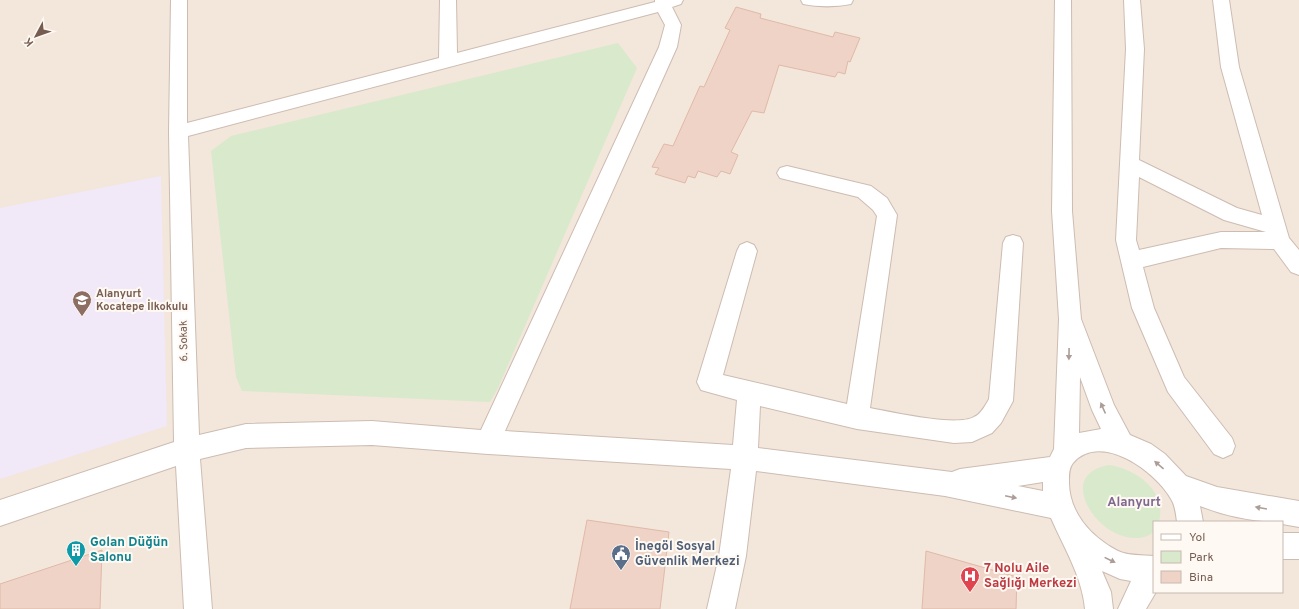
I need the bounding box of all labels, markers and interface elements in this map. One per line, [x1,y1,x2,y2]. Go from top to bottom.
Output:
north arrow [16,16,56,56]
text: K [21,34,37,49]
place label: Alanyurt Kocatepe İlkokulu [96,287,188,314]
school or university icon: Alanyurt Kocatepe İlkokulu [71,289,93,317]
street label: 6. Sokak [177,320,191,362]
one-way arrow [1066,348,1072,361]
one-way arrow [1100,402,1106,414]
one-way arrow [1153,461,1164,469]
one-way arrow [1005,494,1017,500]
district label: Alanyurt [1107,495,1161,511]
one-way arrow [1254,504,1267,510]
legend [1153,521,1283,593]
text: Yol [1189,530,1205,546]
place label: Golan Düğün Salonu [90,535,168,566]
place label: İnegöl Sosyal Güvenlik Merkezi [635,538,740,570]
building icon: Golan Düğün Salonu [65,539,87,567]
public building icon: İnegöl Sosyal Güvenlik Merkezi [610,543,632,571]
text: Park [1189,550,1214,566]
one-way arrow [1104,557,1116,563]
place label: 7 Nolu Aile Sağlığı Merkezi [984,561,1077,592]
hospital icon: 7 Nolu Aile Sağlığı Merkezi [959,565,981,593]
text: Bina [1189,570,1213,586]

